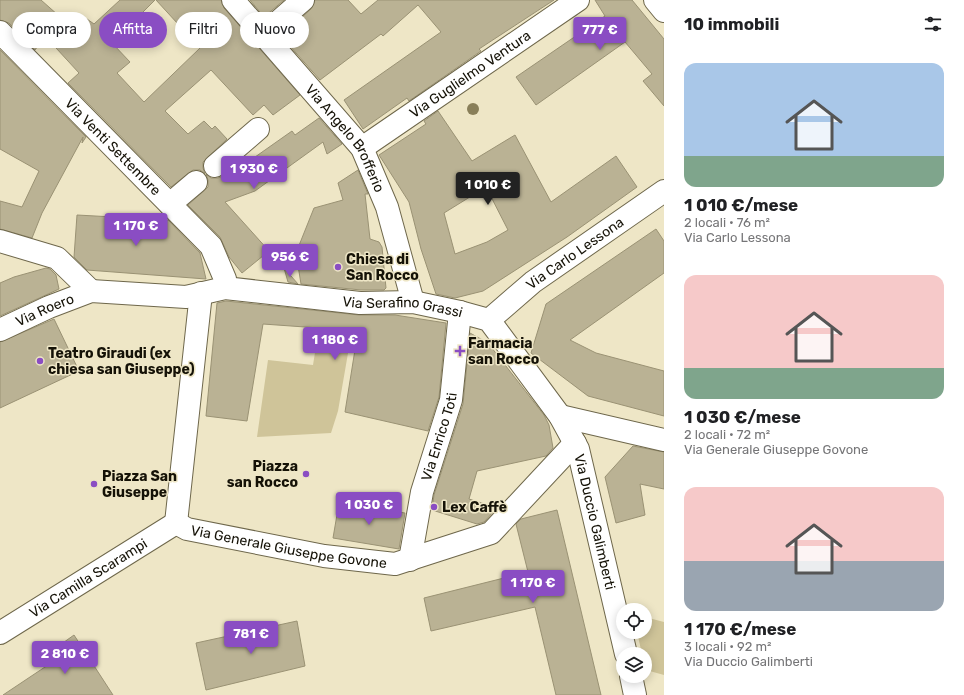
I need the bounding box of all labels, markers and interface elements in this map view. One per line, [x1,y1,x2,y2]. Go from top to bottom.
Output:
chip: Compra [12,12,91,48]
chip: Affitta [99,12,167,48]
chip: Filtri [175,12,232,48]
chip: Nuovo [240,12,309,48]
icon: filters [922,13,944,35]
text: 10 immobili [684,14,779,34]
pin: 777 € [572,17,628,51]
text: 777 € [582,22,618,37]
street label: Via Guglielmo Ventura [406,26,534,121]
street label: Via Angelo Brofferio [302,81,388,195]
icon: home [778,89,850,161]
street label: Via Venti Settembre [62,95,165,199]
pin: 1 930 € [217,156,291,190]
text: 1 930 € [230,161,278,176]
pin: 1 010 € [451,172,525,206]
text: 1 010 € [465,177,511,192]
text: 1 010 €/mese [684,195,798,215]
pin: 1 170 € [99,213,173,247]
street label: Via Carlo Lessona [522,213,627,293]
text: 2 locali · 76 m² [684,215,770,230]
text: 1 170 € [114,218,158,233]
text: Via Carlo Lessona [684,230,791,245]
pin: 956 € [262,244,318,278]
text: 956 € [271,249,309,264]
place label: Chiesa di San Rocco [346,251,419,284]
marker: Chiesa di San Rocco [333,262,343,272]
street label: Via Roero [13,290,76,330]
street label: Via Serafino Grassi [342,293,464,321]
icon: home [778,301,850,373]
pin: 1 180 € [298,327,372,361]
text: 1 180 € [312,332,358,347]
place label: Farmacia san Rocco [468,335,539,368]
place label: Teatro Giraudi (ex chiesa san Giuseppe) [48,345,195,378]
marker: Farmacia san Rocco [455,346,465,356]
marker: Teatro Giraudi (ex chiesa san Giuseppe) [35,356,45,366]
street label: Via Enrico Toti [418,392,460,483]
text: 1 030 €/mese [684,407,801,427]
text: 2 locali · 72 m² [684,427,770,442]
text: Via Generale Giuseppe Govone [684,442,868,457]
street label: Via Duccio Galimberti [571,452,619,591]
place label: Piazza san Rocco [227,458,298,491]
place label: Piazza San Giuseppe [102,468,177,501]
marker: Piazza san Rocco [301,469,311,479]
marker: Piazza San Giuseppe [89,479,99,489]
pin: 1 030 € [332,492,406,526]
text: 1 030 € [345,497,393,512]
place label: Lex Caffè [442,499,507,516]
marker: Lex Caffè [429,502,439,512]
icon: home [778,513,850,585]
street label: Via Generale Giuseppe Govone [189,521,388,572]
street label: Via Camilla Scarampi [26,535,150,621]
pin: 1 170 € [496,570,570,604]
text: 1 170 € [511,575,555,590]
map controls [616,603,652,683]
button: locate [616,603,652,639]
text: 1 170 €/mese [684,619,796,639]
pin: 781 € [223,621,279,655]
text: 781 € [233,626,269,641]
text: 3 locali · 92 m² [684,639,771,654]
pin: 2 810 € [28,641,102,675]
text: 2 810 € [41,646,89,661]
button: layers [616,647,652,683]
text: Via Duccio Galimberti [684,654,813,669]

